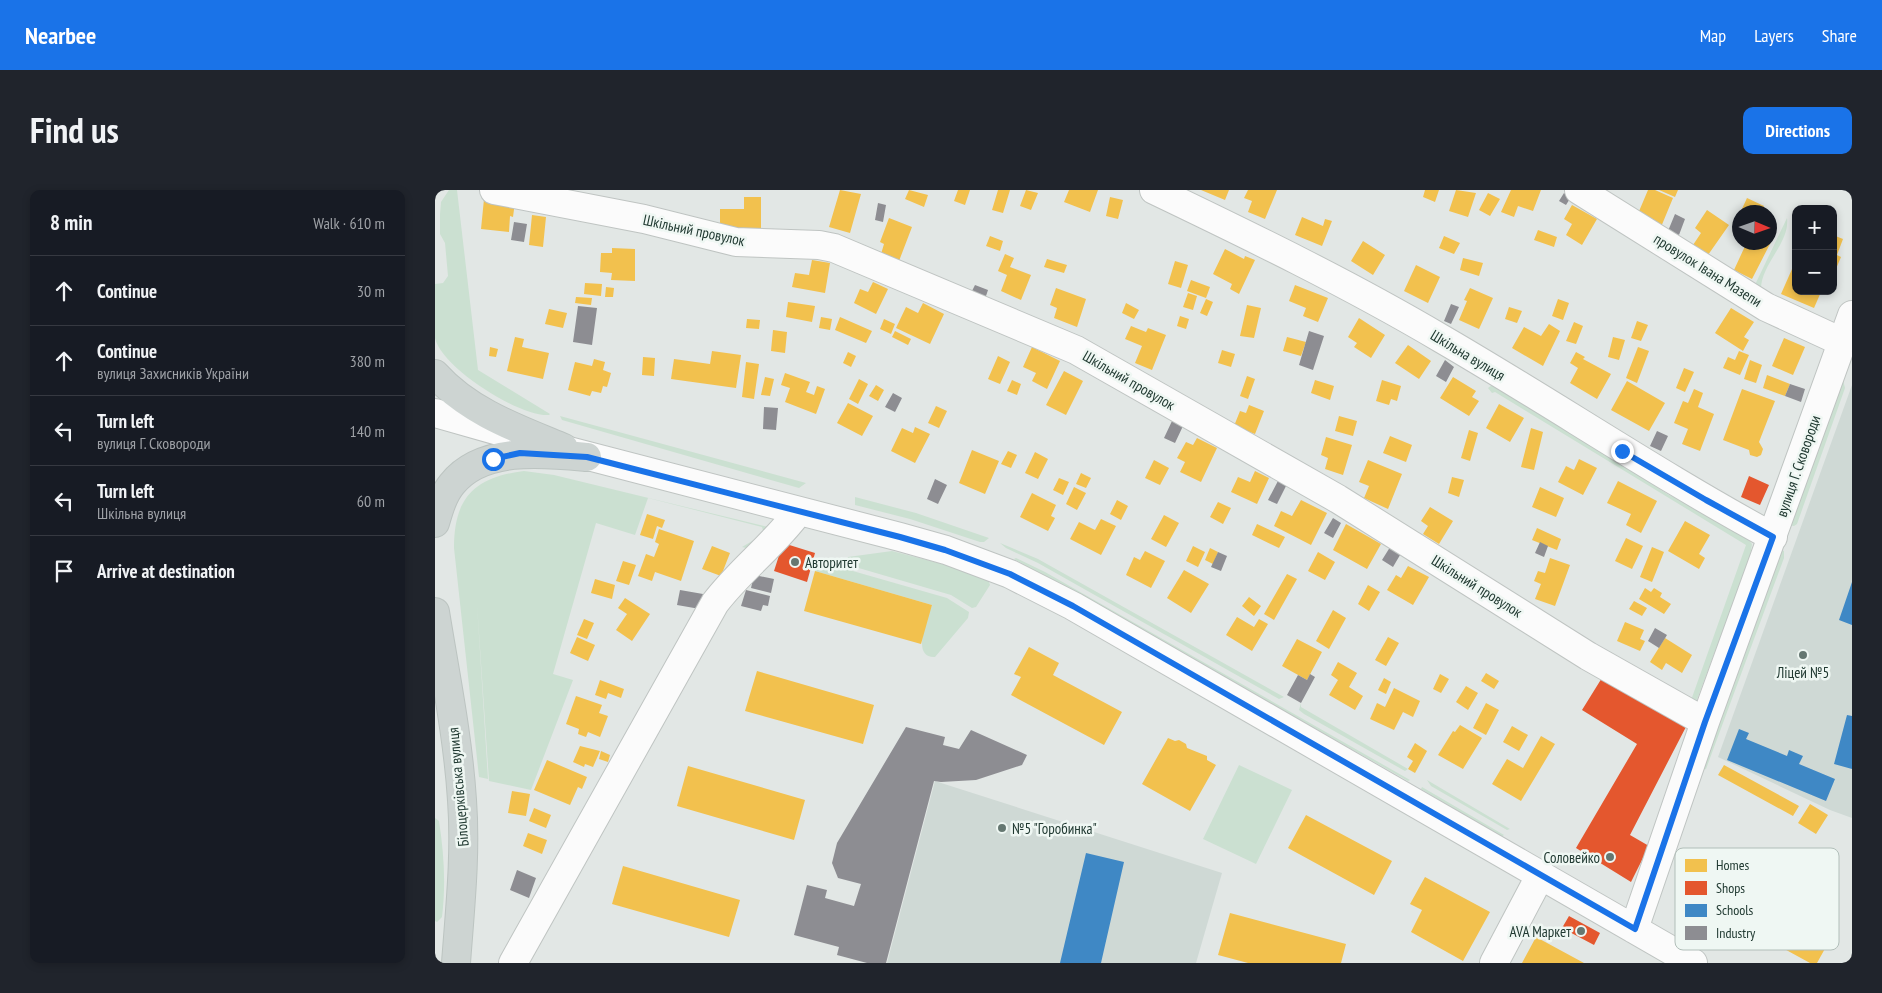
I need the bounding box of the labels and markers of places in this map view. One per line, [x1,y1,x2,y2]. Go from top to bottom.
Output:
place label: Авторитет [805,553,858,572]
marker: Авторитет [789,556,801,568]
marker: Ліцей №5 [1797,649,1809,661]
place label: Ліцей №5 [1776,663,1829,682]
place label: №5 "Горобинка" [1012,819,1097,838]
marker: №5 "Горобинка" [996,822,1008,834]
place label: Соловейко [1543,848,1600,867]
marker: Соловейко [1604,851,1616,863]
place label: AVA Маркет [1510,922,1571,941]
marker: AVA Маркет [1575,925,1587,937]

